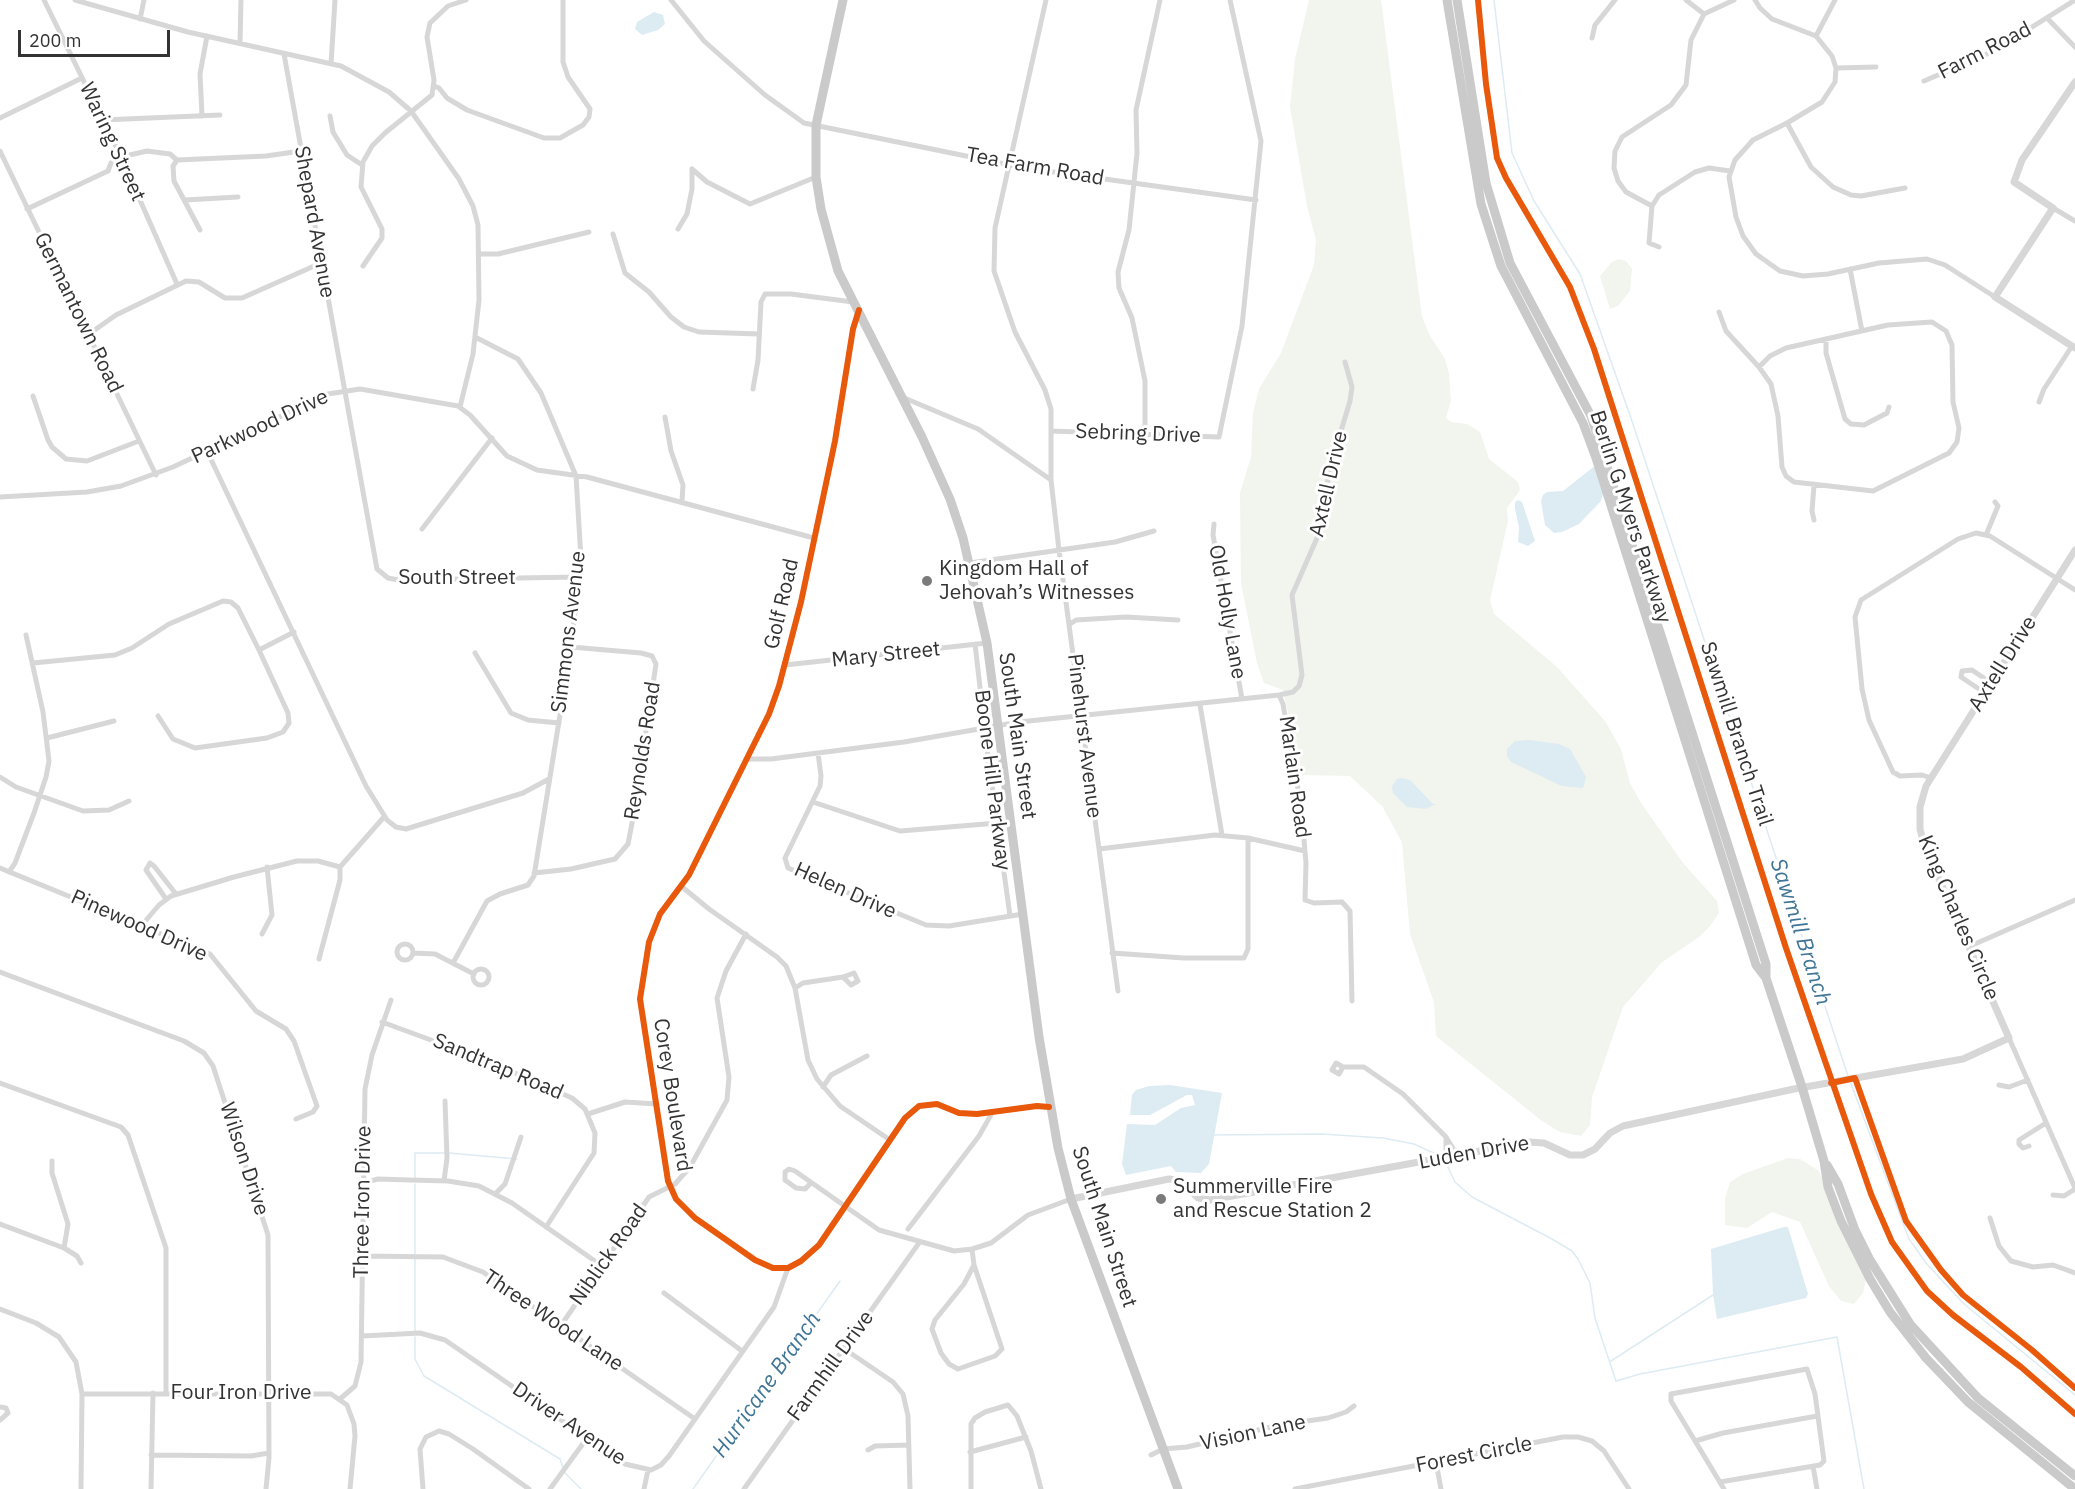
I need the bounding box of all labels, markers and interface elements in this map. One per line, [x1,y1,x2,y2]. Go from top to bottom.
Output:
street label: Farm Road [1934,17,2036,85]
scale bar [21,18,172,56]
text: 200 m [29,29,81,52]
street label: Waring Street [73,79,151,205]
street label: Tea Farm Road [964,142,1106,192]
street label: Shepard Avenue [288,144,340,300]
street label: Germantown Road [28,229,128,397]
street label: Parkwood Drive [188,384,332,470]
street label: Berlin G Myers Parkway [1584,407,1676,627]
street label: Sebring Drive [1075,419,1201,449]
street label: Axtell Drive [1305,429,1353,539]
street label: Old Holly Lane [1203,543,1251,681]
street label: Simmons Avenue [547,550,591,714]
street label: Golf Road [759,556,805,652]
place label: Kingdom Hall of Jehovah’s Witnesses [939,556,1135,606]
street label: South Street [398,565,516,591]
marker: Kingdom Hall of Jehovah’s Witnesses [920,574,934,588]
street label: Axtell Drive [1964,612,2042,716]
street label: Mary Street [830,637,942,673]
street label: Sawmill Branch Trail [1694,639,1778,829]
street label: South Main Street [993,651,1041,821]
street label: Pinehurst Avenue [1061,652,1107,820]
street label: Reynolds Road [620,680,666,822]
street label: Boone Hill Parkway [968,688,1016,872]
street label: Marlain Road [1273,714,1315,840]
street label: King Charles Circle [1912,832,2004,1004]
water label: Sawmill Branch [1764,855,1836,1009]
street label: Helen Drive [790,857,900,925]
street label: Pinewood Drive [67,885,211,967]
street label: Corey Boulevard [647,1017,697,1173]
street label: Sandtrap Road [429,1028,567,1106]
street label: Wilson Drive [214,1099,274,1219]
street label: Three Iron Drive [349,1125,377,1279]
street label: Luden Drive [1417,1131,1531,1175]
street label: South Main Street [1066,1143,1142,1311]
place label: Summerville Fire and Rescue Station 2 [1173,1174,1372,1224]
marker: Summerville Fire and Rescue Station 2 [1154,1192,1168,1206]
street label: Niblick Road [565,1199,653,1311]
street label: Three Wood Lane [478,1265,628,1377]
street label: Farmhill Drive [782,1306,880,1426]
water label: Hurricane Branch [707,1307,827,1463]
street label: Driver Avenue [507,1377,631,1471]
street label: Four Iron Drive [171,1380,311,1406]
street label: Vision Lane [1198,1410,1308,1456]
street label: Forest Circle [1414,1431,1534,1479]

